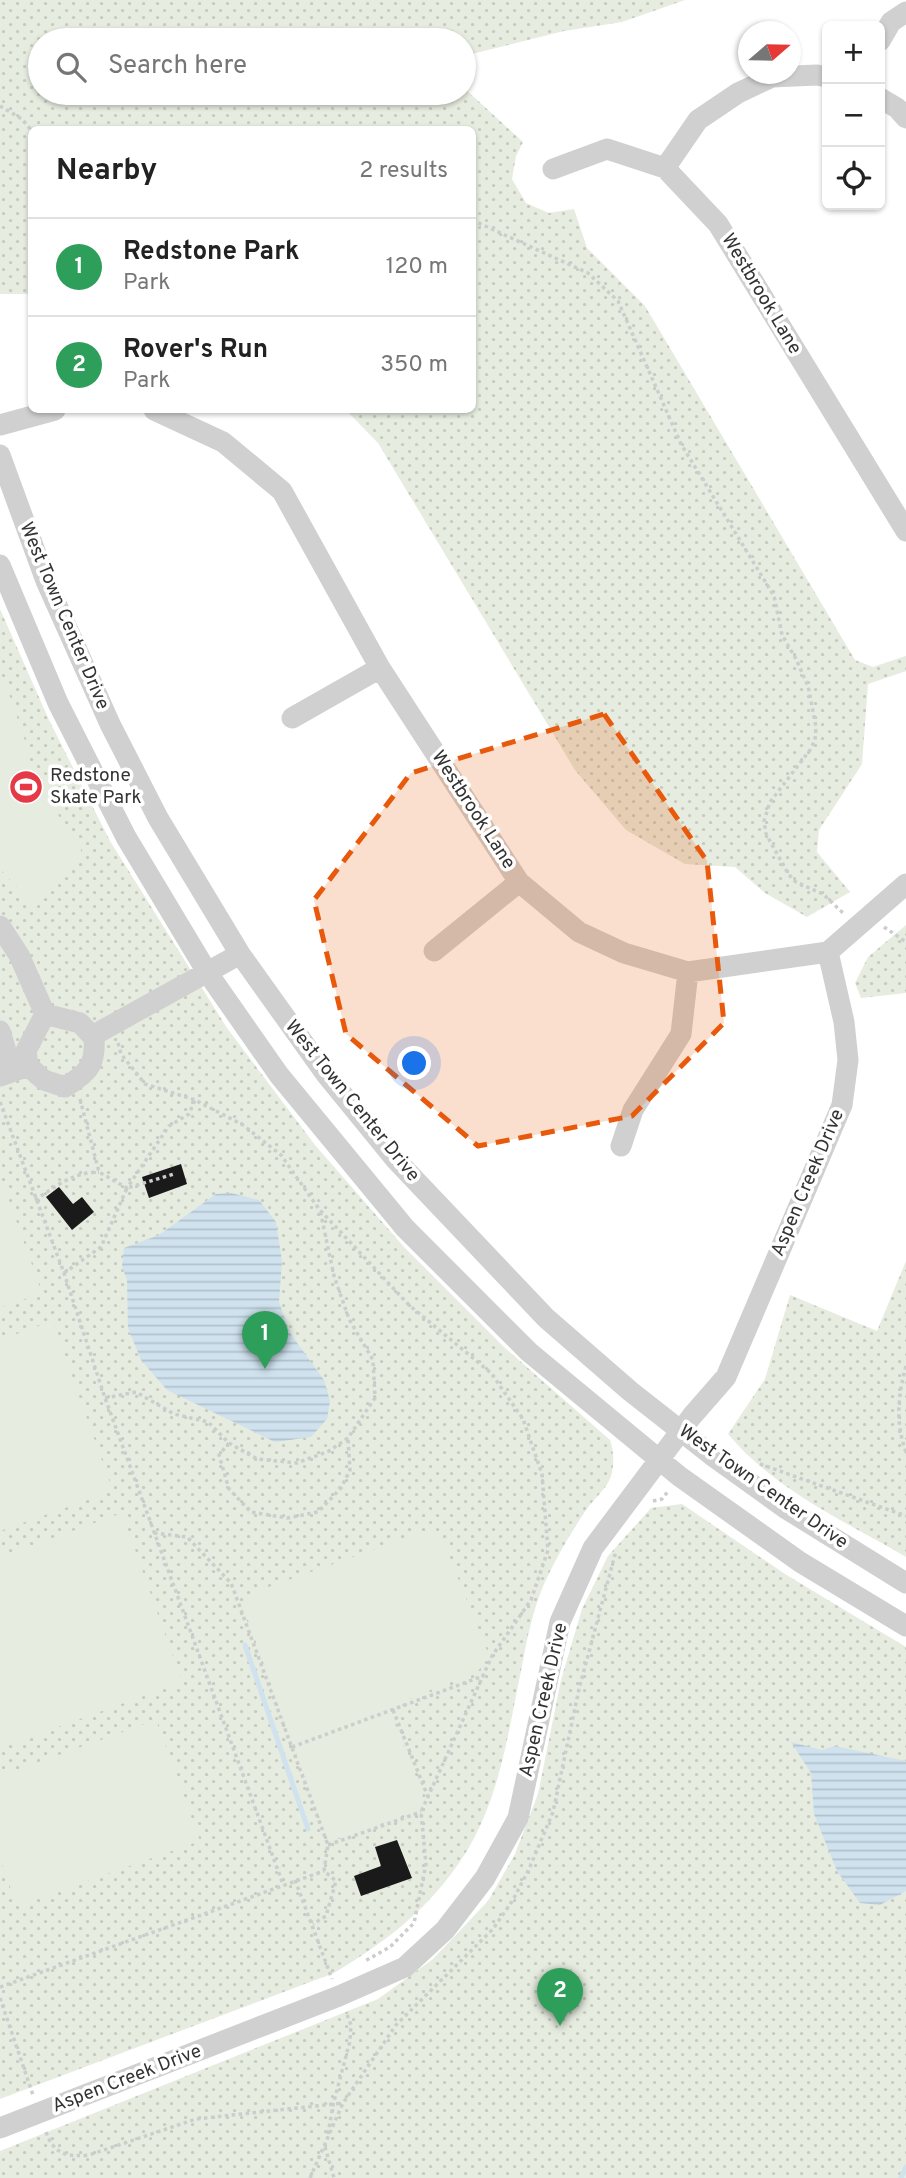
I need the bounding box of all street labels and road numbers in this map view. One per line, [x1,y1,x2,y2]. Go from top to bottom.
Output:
street label: Westbrook Lane [715,229,807,359]
street label: West Town Center Drive [14,519,114,713]
street label: Westbrook Lane [426,746,520,874]
street label: West Town Center Drive [279,1015,425,1187]
street label: Aspen Creek Drive [766,1106,850,1260]
street label: West Town Center Drive [674,1419,852,1555]
street label: Aspen Creek Drive [515,1620,573,1780]
street label: Aspen Creek Drive [49,2040,205,2118]

